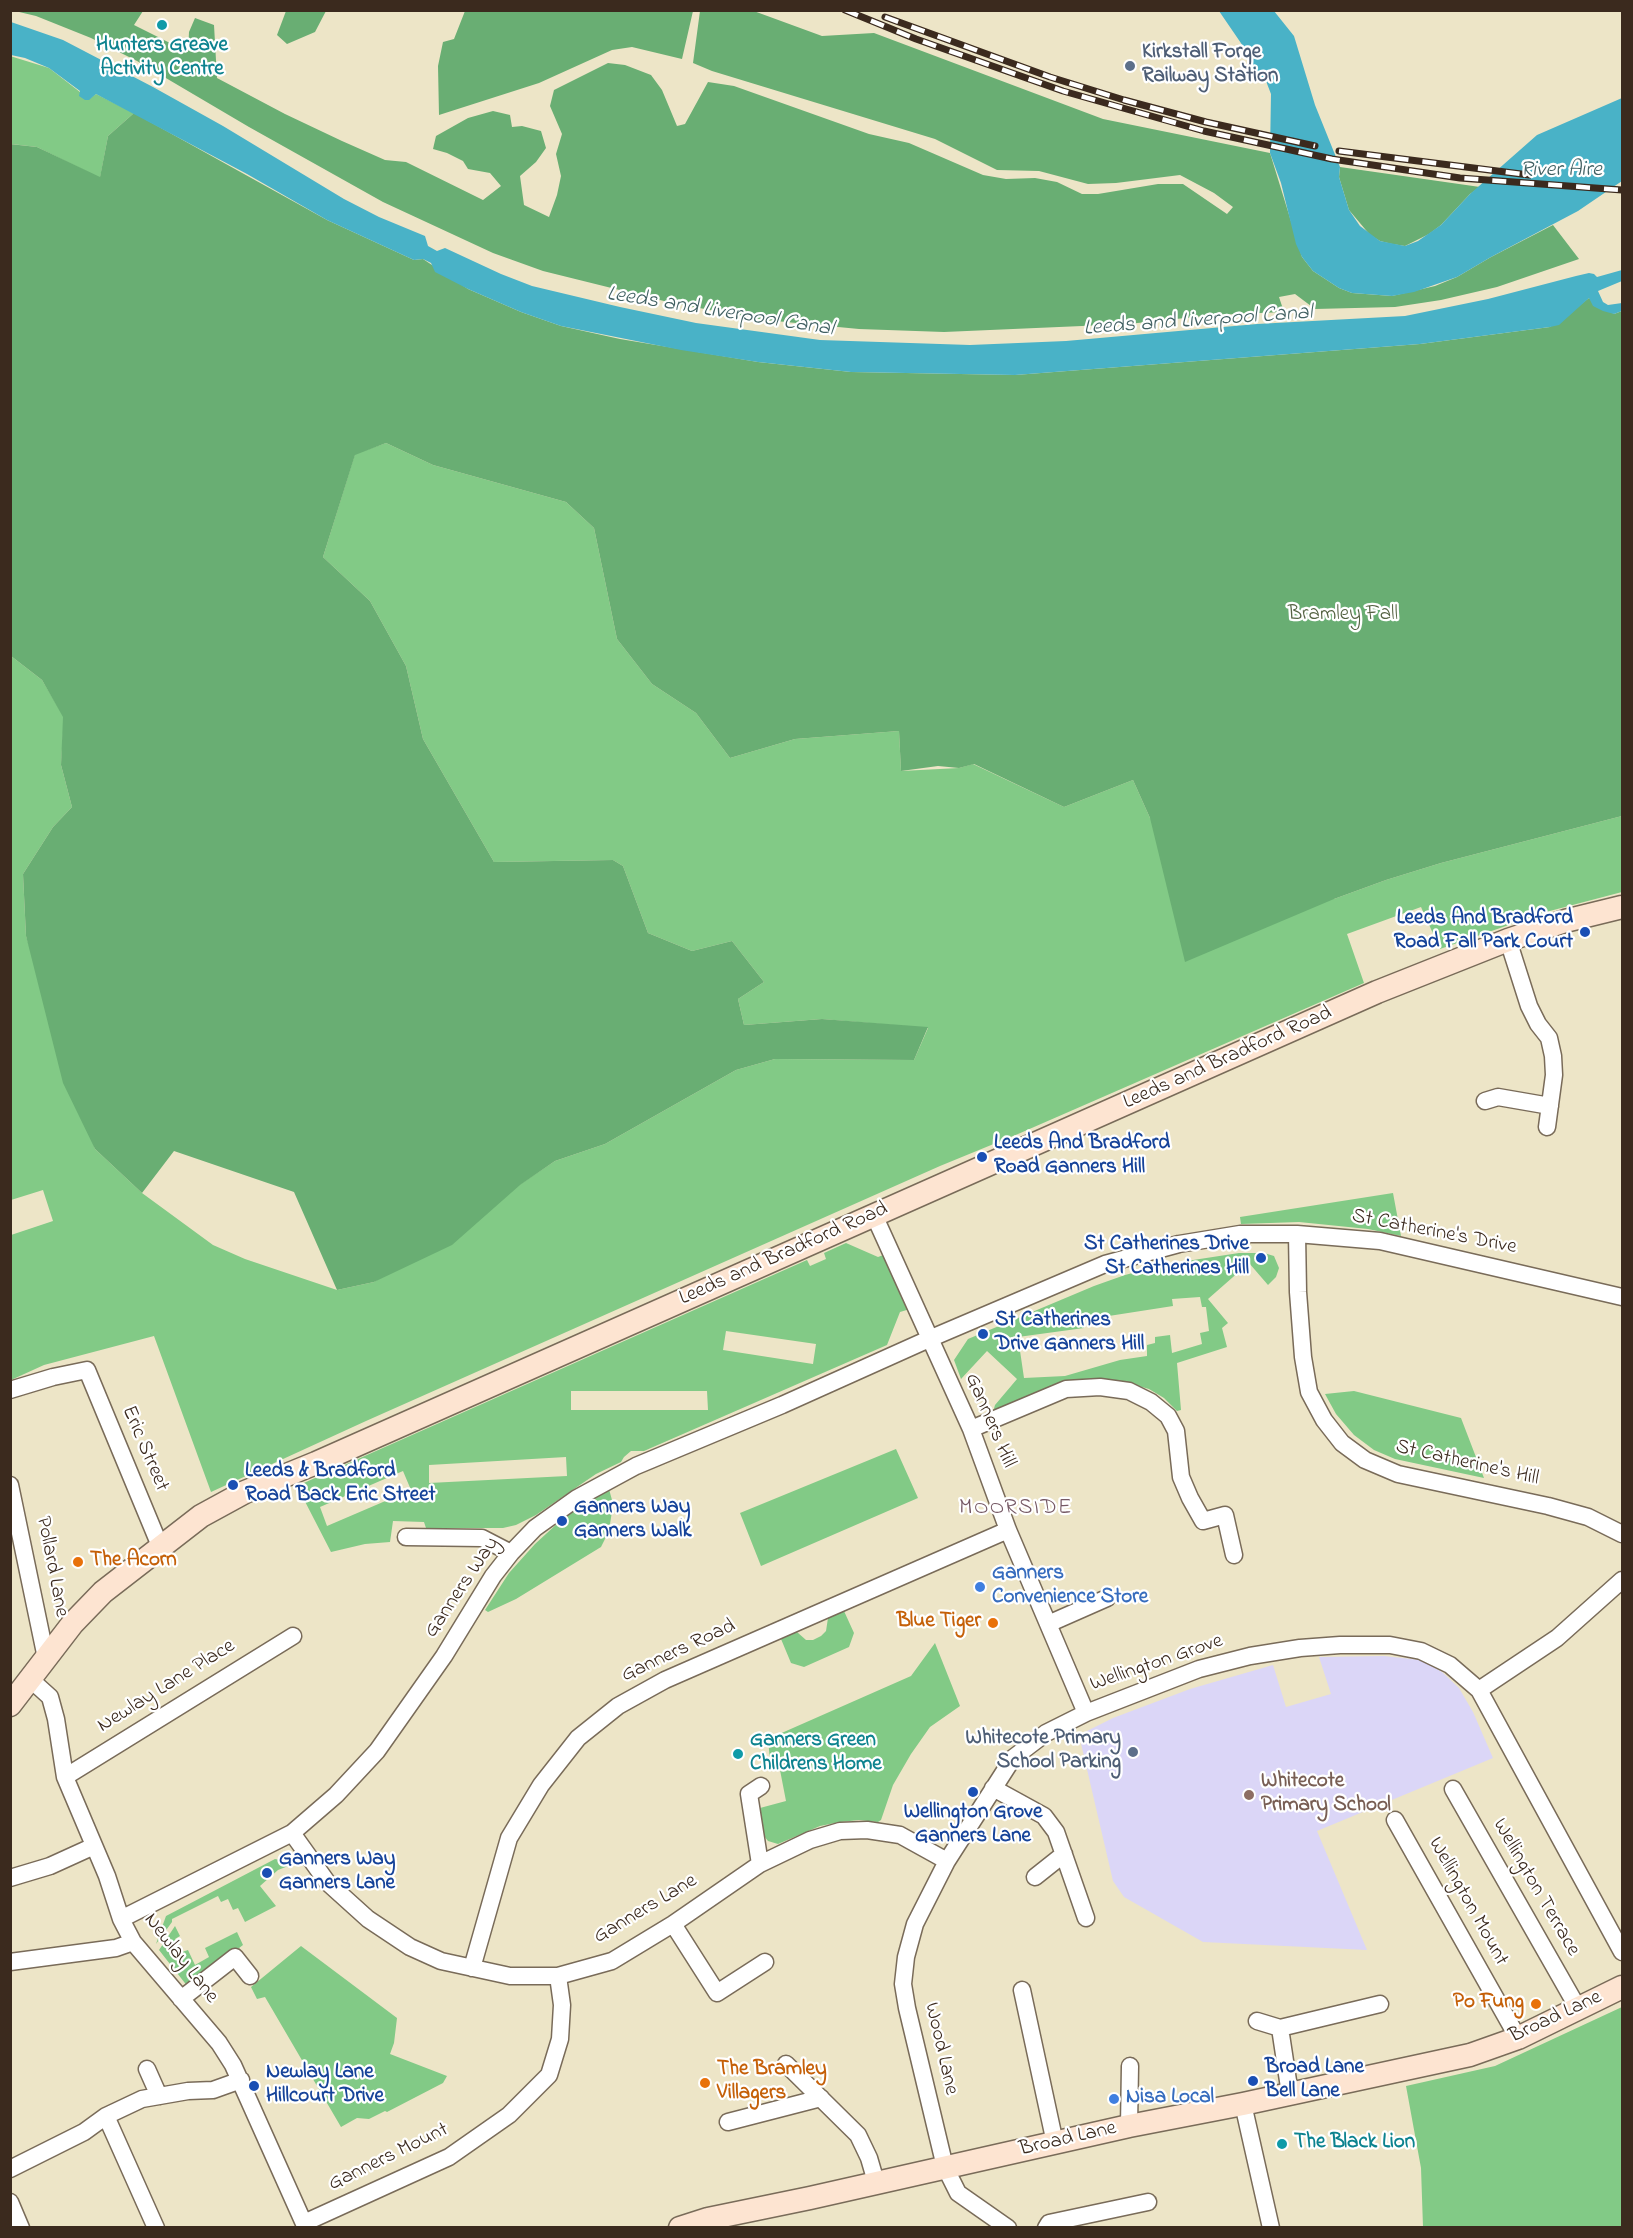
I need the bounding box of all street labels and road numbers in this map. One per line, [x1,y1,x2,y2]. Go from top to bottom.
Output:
street label: Leeds and Bradford Road [1120,1002,1336,1116]
street label: Leeds and Bradford Road [676,1198,892,1312]
street label: St Catherine's Drive [1350,1205,1518,1261]
street label: Ganners Hill [958,1370,1020,1472]
street label: Eric Street [115,1402,173,1496]
street label: St Catherine's Hill [1393,1435,1541,1493]
street label: Pollard Lane [29,1515,73,1619]
street label: Ganners Way [420,1533,506,1643]
street label: Ganners Road [618,1615,740,1689]
street label: Wellington Grove [1087,1630,1227,1698]
street label: Newlay Lane Place [94,1635,240,1739]
street label: Wellington Terrace [1485,1815,1585,1961]
street label: Wellington Mount [1421,1833,1513,1971]
street label: Ganners Lane [590,1869,702,1951]
street label: Newlay Lane [137,1909,223,2009]
street label: Broad Lane [1506,1986,1606,2050]
street label: Wood Lane [917,2000,963,2098]
street label: Broad Lane [1017,2117,1119,2163]
street label: Ganners Mount [325,2118,453,2198]

